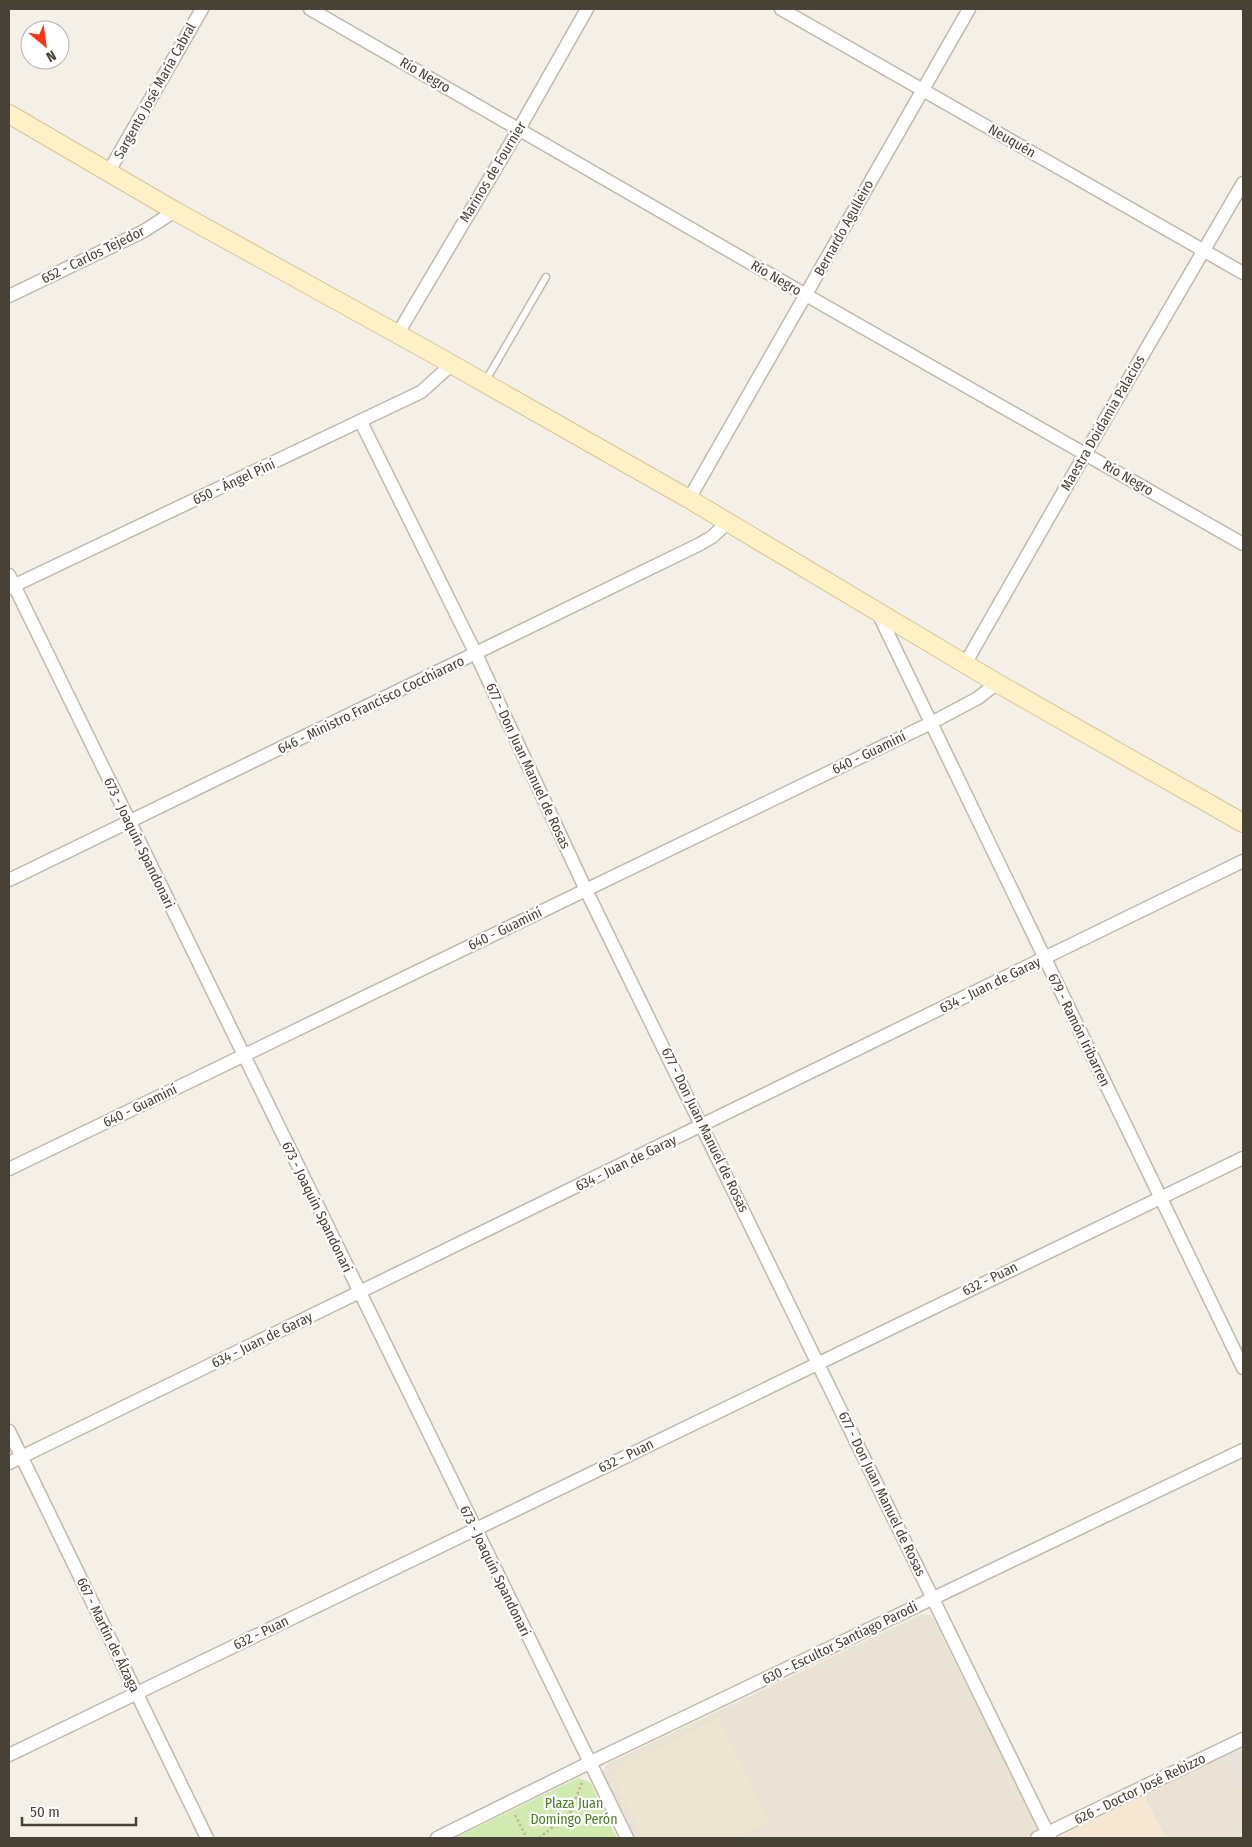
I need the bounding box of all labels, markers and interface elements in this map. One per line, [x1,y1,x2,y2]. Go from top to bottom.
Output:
north arrow [20,20,70,70]
street label: Sargento José María Cabral [110,20,200,162]
text: N [43,46,59,65]
street label: Río Negro [397,54,453,96]
street label: Marinos de Fournier [456,118,530,226]
street label: Neuquén [985,121,1039,161]
street label: Bernardo Agulleiro [811,177,877,279]
street label: 652 - Carlos Tejedor [39,223,148,287]
street label: Río Negro [748,257,804,299]
street label: Maestra Doidamia Palacios [1057,352,1149,494]
street label: 650 - Ángel Pini [190,455,278,509]
street label: Río Negro [1100,457,1156,499]
street label: 646 - Ministro Francisco Cocchiararo [275,652,467,758]
street label: 677 - Don Juan Manuel de Rosas [482,680,574,852]
street label: 640 - Guaminí [829,728,909,778]
street label: 673 - Joaquín Spandonari [100,775,178,911]
street label: 640 - Guaminí [465,904,545,954]
street label: 634 - Juan de Garay [937,953,1044,1017]
street label: 679 - Ramón Iribarren [1044,971,1114,1089]
street label: 677 - Don Juan Manuel de Rosas [658,1045,752,1215]
street label: 640 - Guaminí [100,1081,180,1131]
street label: 634 - Juan de Garay [573,1131,680,1195]
street label: 673 - Joaquín Spandonari [278,1139,356,1275]
street label: 632 - Puan [960,1258,1020,1300]
street label: 634 - Juan de Garay [209,1308,316,1372]
street label: 677 - Don Juan Manuel de Rosas [835,1409,929,1579]
street label: 632 - Puan [596,1435,656,1477]
street label: 673 - Joaquín Spandonari [456,1503,534,1639]
street label: 667 - Martín de Álzaga [73,1574,144,1695]
street label: 630 - Escultor Santiago Parodi [760,1598,920,1688]
street label: 632 - Puan [231,1612,291,1654]
street label: 626 - Doctor José Rebizzo [1072,1750,1208,1828]
scale bar [22,1794,136,1826]
park label: Plaza Juan Domingo Perón [530,1795,618,1828]
text: 50 m [30,1803,60,1821]

